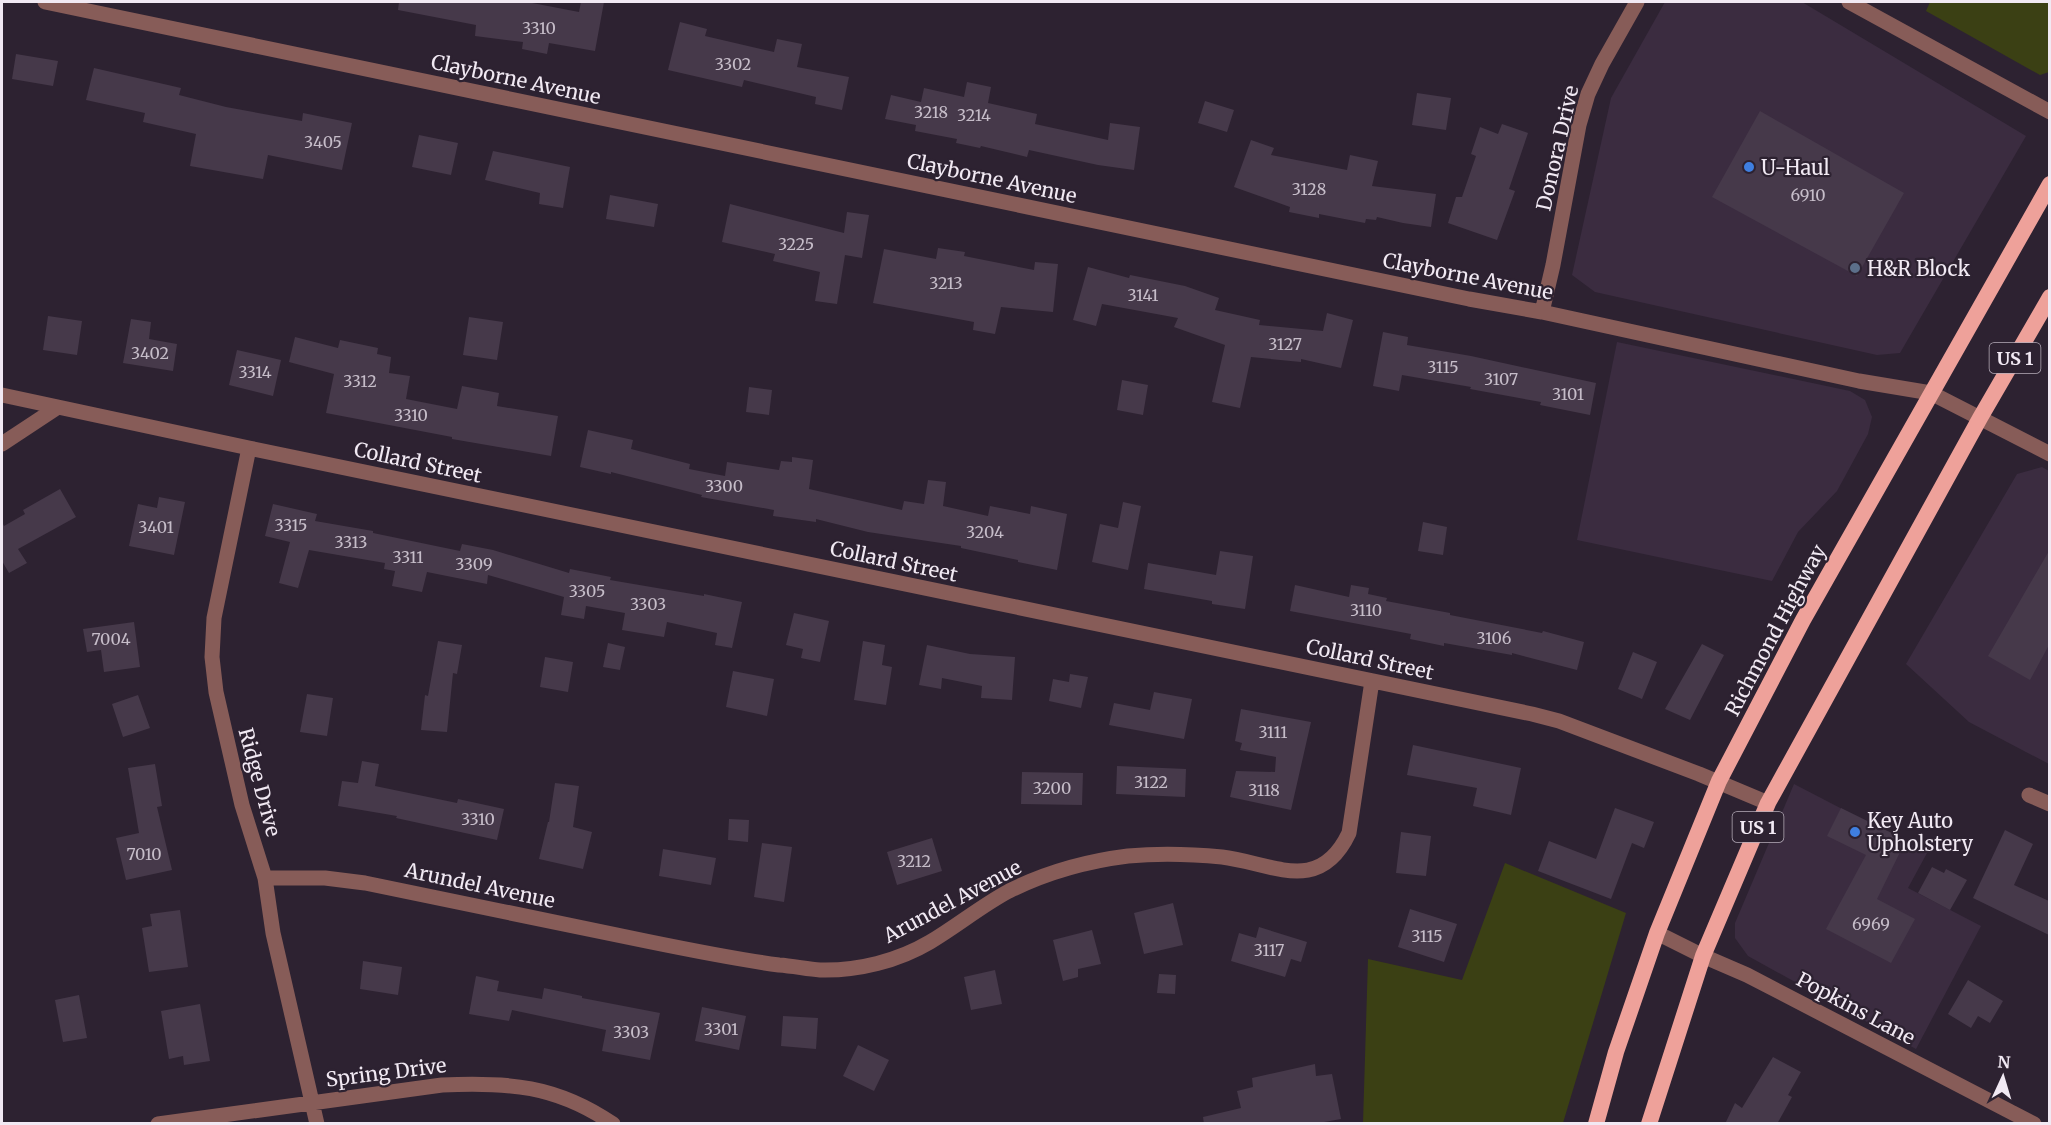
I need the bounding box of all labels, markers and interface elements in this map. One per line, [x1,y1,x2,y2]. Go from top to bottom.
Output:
house number: 3310 [522,18,556,38]
street label: Clayborne Avenue [429,49,603,109]
house number: 3302 [715,54,751,74]
street label: Donora Drive [1530,83,1584,213]
house number: 3218 [914,102,948,122]
house number: 3214 [957,105,991,125]
house number: 3405 [304,132,342,152]
street label: Clayborne Avenue [905,148,1079,208]
place label: U-Haul [1761,155,1830,180]
marker: U-Haul [1742,160,1756,174]
house number: 3128 [1292,179,1326,199]
house number: 6910 [1790,185,1826,205]
house number: 3225 [778,234,814,254]
street label: Clayborne Avenue [1381,247,1555,305]
place label: H&R Block [1867,256,1970,281]
marker: H&R Block [1848,261,1862,275]
house number: 3213 [929,273,963,293]
house number: 3141 [1128,285,1158,305]
house number: 3127 [1268,334,1302,354]
house number: 3402 [131,343,169,363]
road number: US 1 [1990,343,2040,373]
house number: 3115 [1427,357,1459,377]
house number: 3314 [238,362,272,382]
house number: 3107 [1484,369,1518,389]
house number: 3312 [343,371,377,391]
house number: 3101 [1552,384,1584,404]
house number: 3310 [394,405,428,425]
street label: Collard Street [352,436,484,488]
house number: 3300 [705,476,743,496]
house number: 3315 [275,515,307,535]
house number: 3401 [138,517,174,537]
house number: 3204 [966,522,1004,542]
house number: 3313 [335,532,367,552]
street label: Collard Street [828,535,960,587]
street label: Richmond Highway [1719,540,1831,720]
house number: 3311 [393,547,423,567]
house number: 3309 [455,554,493,574]
house number: 3305 [569,581,605,601]
house number: 3303 [630,594,666,614]
house number: 3110 [1350,600,1382,620]
house number: 3106 [1477,628,1512,648]
house number: 7004 [91,629,131,649]
street label: Collard Street [1304,633,1436,685]
house number: 3111 [1258,722,1288,742]
street label: Ridge Drive [234,725,286,839]
house number: 3122 [1134,772,1168,792]
house number: 3200 [1033,778,1071,798]
house number: 3118 [1248,780,1280,800]
place label: Key Auto Upholstery [1867,808,1973,856]
house number: 3310 [461,809,495,829]
road number: US 1 [1732,812,1784,842]
marker: Key Auto Upholstery [1848,825,1862,839]
house number: 7010 [126,844,162,864]
house number: 3212 [897,851,931,871]
street label: Arundel Avenue [878,854,1025,948]
street label: Arundel Avenue [402,857,557,913]
house number: 6969 [1852,914,1890,934]
house number: 3115 [1411,926,1443,946]
house number: 3117 [1254,940,1284,960]
street label: Popkins Lane [1792,966,1920,1050]
house number: 3301 [704,1019,738,1039]
house number: 3303 [613,1022,649,1042]
north arrow [1973,1047,2033,1107]
street label: Spring Drive [324,1052,448,1092]
text: N [1997,1052,2011,1072]

